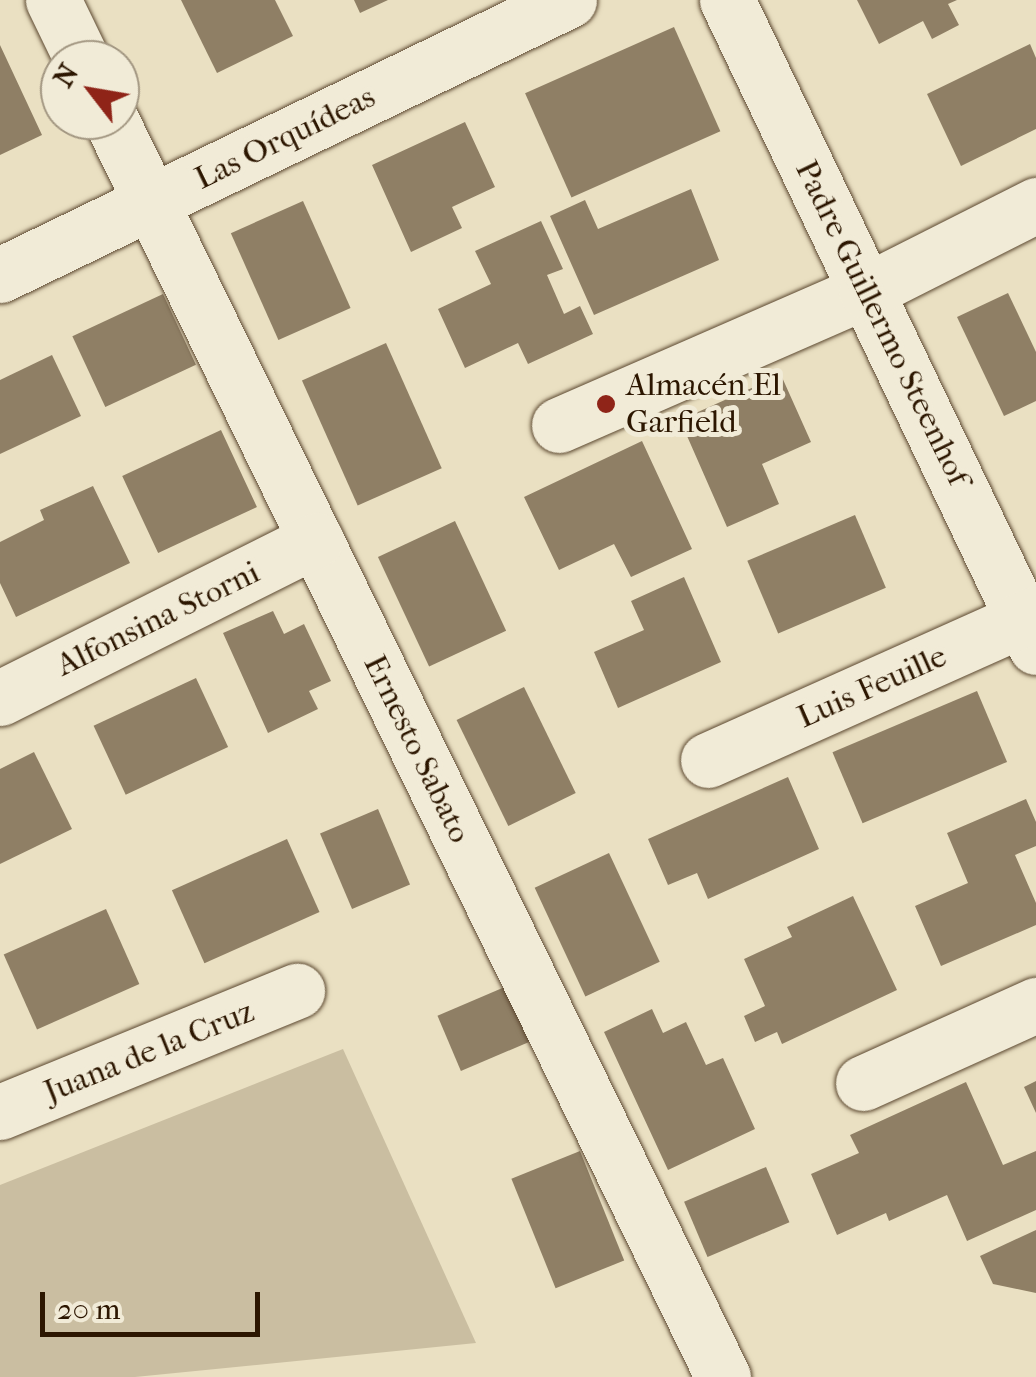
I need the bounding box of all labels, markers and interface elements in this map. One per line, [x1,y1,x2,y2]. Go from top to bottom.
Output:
north arrow [40,40,140,140]
text: N [46,58,85,93]
street label: Las Orquídeas [189,78,381,198]
street label: Padre Guillermo Steenhof [787,154,977,492]
place label: Almacén El Garfield [626,367,781,442]
marker: Almacén El Garfield [595,393,617,415]
street label: Alfonsina Storni [50,553,266,685]
street label: Luis Feuille [792,637,952,737]
street label: Ernesto Sabato [355,649,479,849]
street label: Juana de la Cruz [39,992,259,1112]
scale bar [45,1272,265,1334]
text: 20 m [57,1292,120,1327]

